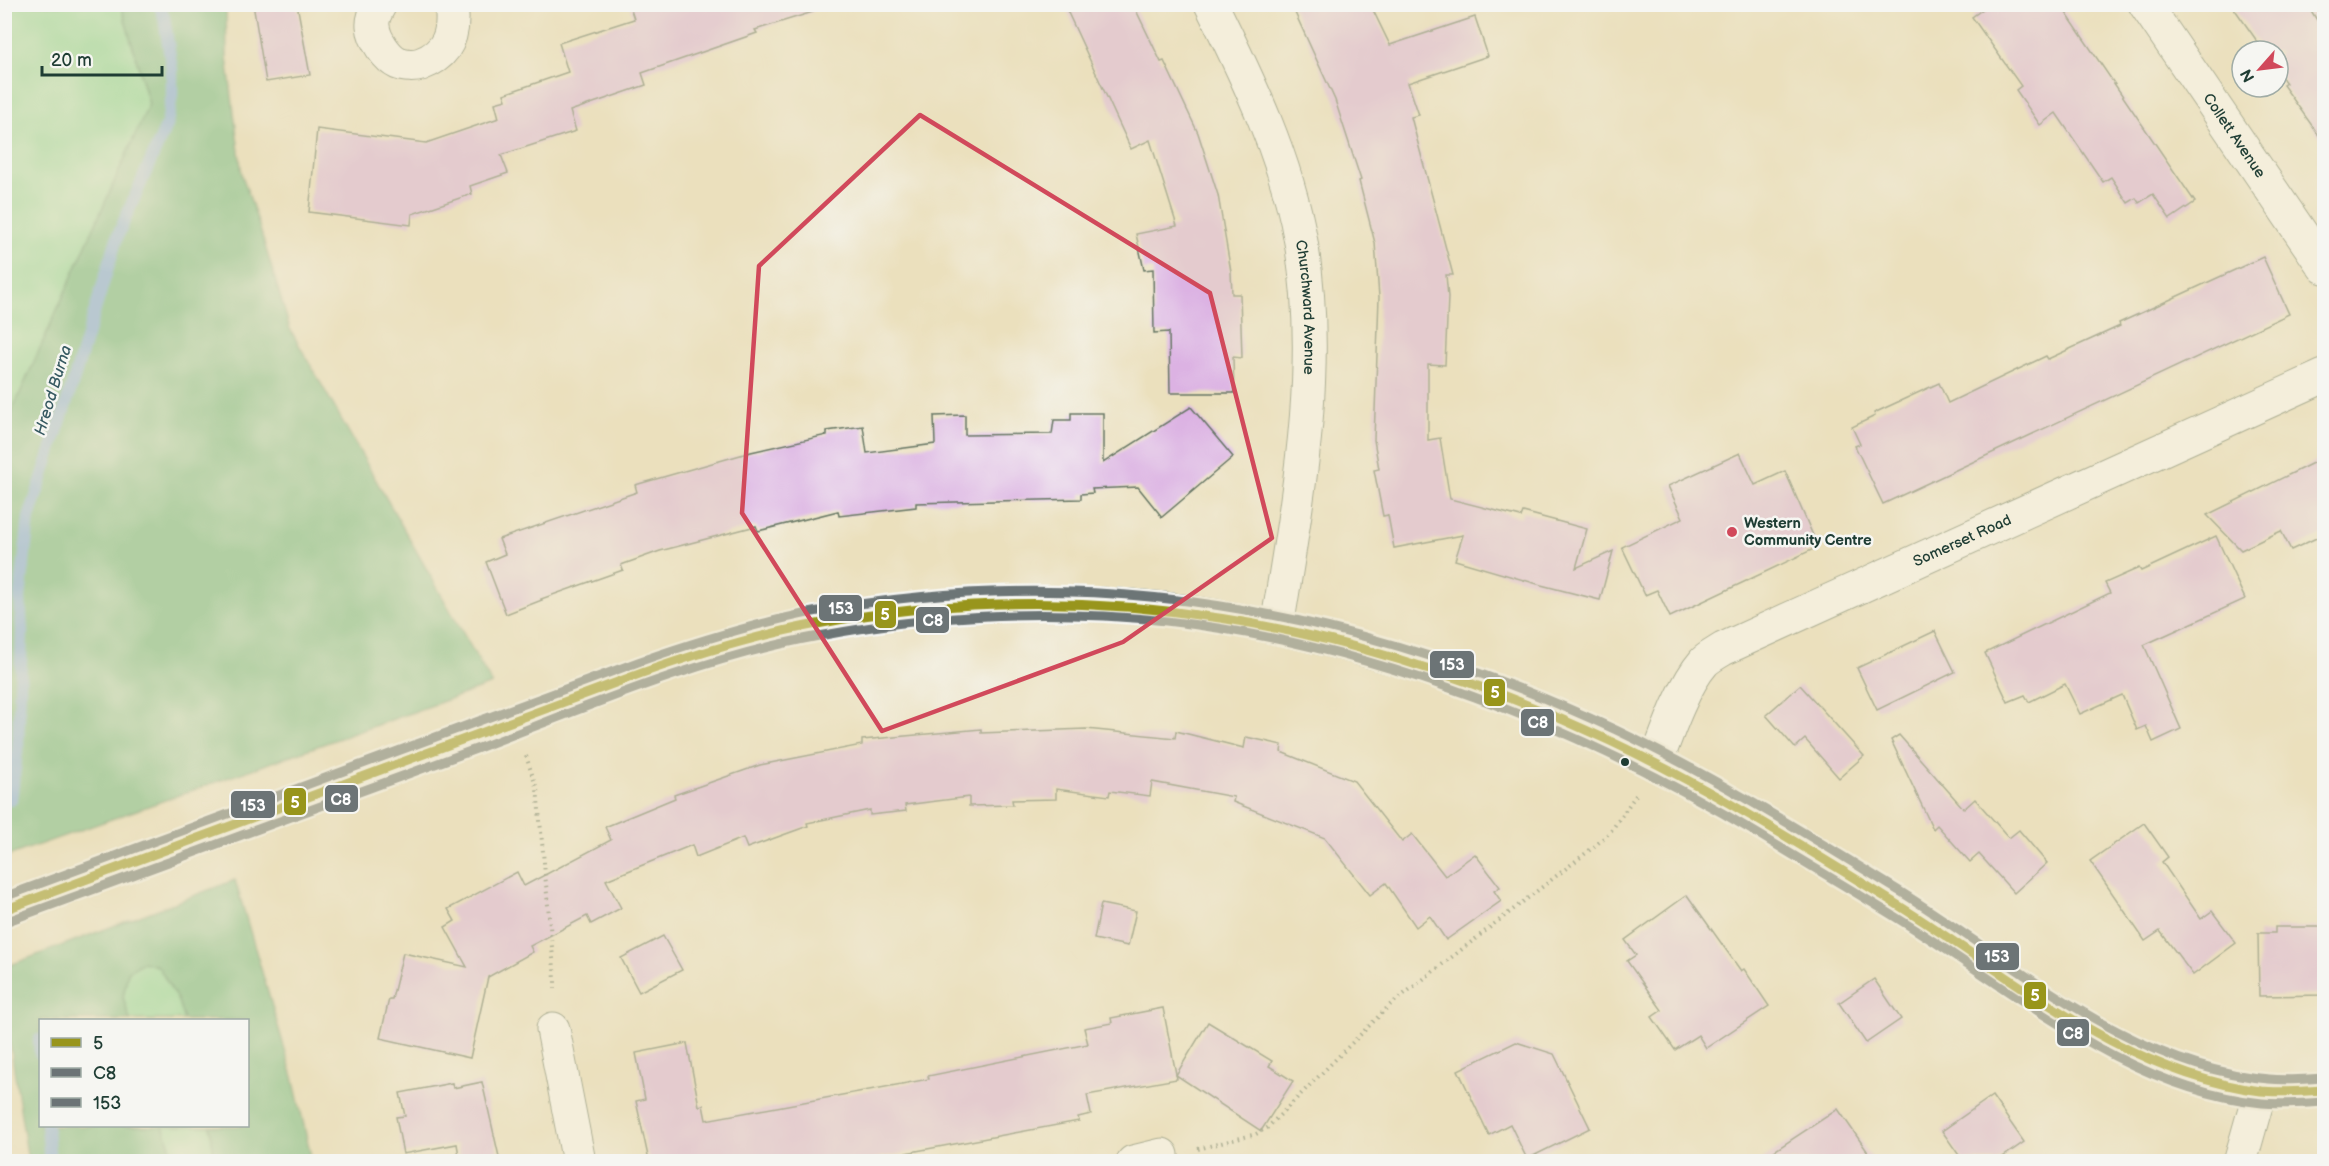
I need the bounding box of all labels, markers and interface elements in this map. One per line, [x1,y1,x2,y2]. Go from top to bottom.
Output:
scale bar [42,39,162,77]
north arrow [2230,39,2290,99]
text: 20 m [51,50,92,71]
text: N [2237,66,2259,85]
street label: Collett Avenue [2199,90,2270,182]
street label: Churchward Avenue [1291,239,1318,375]
water label: Hreod Burna [31,343,76,438]
street label: Somerset Road [1910,510,2014,571]
place label: Western Community Centre [1744,514,1872,550]
marker: Western Community Centre [1725,525,1739,539]
line badge: 153 [818,594,863,622]
text: 153 [828,600,854,619]
line badge: 5 [874,600,897,629]
text: 5 [880,606,890,625]
line badge: C8 [915,606,950,634]
text: C8 [923,612,943,631]
line badge: 153 [1429,650,1475,679]
text: 153 [1439,656,1465,675]
line badge: 5 [1483,678,1506,707]
text: 5 [1490,684,1500,703]
line badge: C8 [1520,708,1555,737]
text: C8 [1528,714,1548,733]
unlabelled marker [1619,756,1631,768]
line badge: C8 [324,784,359,813]
line badge: 5 [283,787,307,816]
line badge: 153 [230,790,276,819]
text: C8 [331,791,351,810]
text: 5 [290,794,300,813]
text: 153 [240,797,266,816]
line badge: 153 [1975,942,2020,971]
text: 153 [1984,948,2010,967]
line badge: 5 [2023,981,2047,1010]
text: 5 [2030,987,2040,1006]
line badge: C8 [2056,1018,2090,1047]
legend [39,1019,249,1127]
text: C8 [2063,1025,2083,1044]
text: 5 [93,1033,103,1054]
text: C8 [93,1063,116,1084]
text: 153 [93,1093,121,1114]

